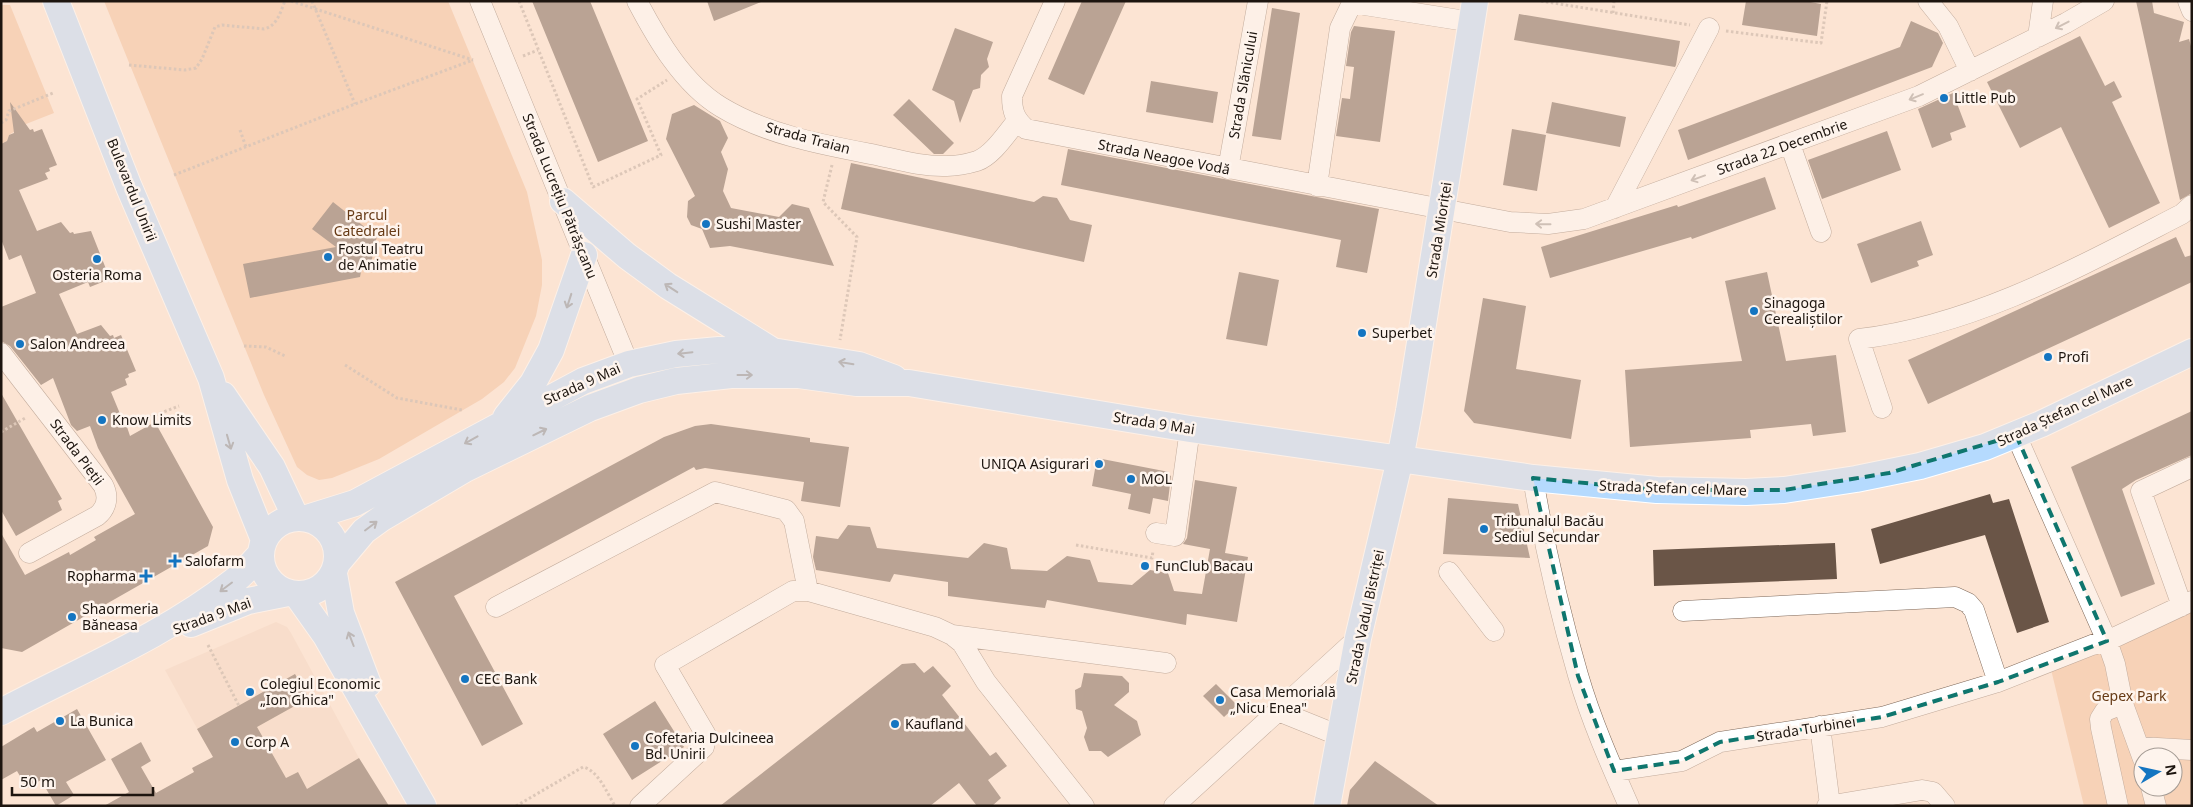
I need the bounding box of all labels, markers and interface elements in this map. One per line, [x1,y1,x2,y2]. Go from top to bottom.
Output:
one-way arrow [2055,21,2070,30]
street label: Strada Slănicului [1224,30,1261,140]
place label: Little Pub [1954,88,2016,107]
one-way arrow [1909,92,1924,102]
marker: Little Pub [1938,92,1950,104]
street label: Strada Lucrețiu Pătrășcanu [519,110,602,281]
street label: Strada 22 Decembrie [1714,114,1850,179]
street label: Strada Traian [764,117,852,158]
street label: Strada Neagoe Vodă [1096,134,1232,179]
street label: Bulevardul Unirii [103,136,162,244]
one-way arrow [1691,174,1706,183]
street label: Strada Mioriței [1422,181,1455,279]
park label: Parcul Catedralei [334,205,400,240]
place label: Sushi Master [716,214,801,233]
marker: Sushi Master [700,218,712,230]
one-way arrow [1536,219,1552,228]
place label: Fostul Teatru de Animatie [338,239,423,274]
marker: Fostul Teatru de Animatie [322,251,334,263]
marker: Osteria Roma [91,253,103,265]
place label: Osteria Roma [52,265,142,284]
one-way arrow [665,283,679,293]
one-way arrow [564,293,573,308]
place label: Sinagoga Cerealiștilor [1764,293,1843,328]
marker: Sinagoga Cerealiștilor [1748,305,1760,317]
place label: Superbet [1372,323,1432,342]
marker: Superbet [1356,327,1368,339]
place label: Salon Andreea [30,334,125,353]
marker: Salon Andreea [14,338,26,350]
place label: Profi [2058,347,2089,366]
one-way arrow [677,348,693,358]
marker: Profi [2042,351,2054,363]
one-way arrow [839,357,855,367]
street label: Strada 9 Mai [540,358,623,409]
one-way arrow [736,370,753,380]
street label: Strada Ștefan cel Mare [1994,371,2136,450]
street label: Strada 9 Mai [1112,407,1196,438]
place label: Know Limits [112,410,192,429]
marker: Know Limits [96,414,108,426]
street label: Strada Pieții [46,415,109,489]
one-way arrow [532,427,547,436]
one-way arrow [225,433,235,449]
one-way arrow [465,435,479,445]
place label: UNIQA Asigurari [981,454,1089,473]
marker: UNIQA Asigurari [1093,458,1105,470]
place label: MOL [1141,469,1172,488]
marker: MOL [1125,473,1137,485]
street label: Strada Ștefan cel Mare [1599,475,1747,500]
place label: Tribunalul Bacău Sediul Secundar [1494,511,1604,546]
one-way arrow [364,521,377,532]
marker: Tribunalul Bacău Sediul Secundar [1478,523,1490,535]
street label: Strada Vadul Bistriței [1341,548,1388,686]
place label: Salofarm [185,551,244,570]
marker: Salofarm [169,555,181,567]
place label: FunClub Bacau [1155,556,1253,575]
marker: FunClub Bacau [1139,560,1151,572]
place label: Ropharma [67,566,136,585]
marker: Ropharma [140,570,152,582]
one-way arrow [219,582,233,592]
street label: Strada 9 Mai [170,593,254,638]
place label: Shaormeria Băneasa [82,599,159,634]
marker: Shaormeria Băneasa [66,611,78,623]
one-way arrow [346,632,355,647]
place label: CEC Bank [475,669,538,688]
marker: CEC Bank [459,673,471,685]
place label: Colegiul Economic „Ion Ghica" [260,674,381,709]
place label: Casa Memorială „Nicu Enea" [1230,682,1336,717]
marker: Colegiul Economic „Ion Ghica" [244,686,256,698]
park label: Gepex Park [2092,686,2167,705]
marker: Casa Memorială „Nicu Enea" [1214,694,1226,706]
place label: La Bunica [70,711,133,730]
street label: Strada Turbinei [1755,711,1857,746]
place label: Kaufland [905,714,964,733]
marker: La Bunica [54,715,66,727]
marker: Kaufland [889,718,901,730]
place label: Cofetaria Dulcineea Bd. Unirii [645,728,774,763]
place label: Corp A [245,732,289,751]
marker: Corp A [229,736,241,748]
marker: Cofetaria Dulcineea Bd. Unirii [629,740,641,752]
north arrow [2133,747,2183,797]
text: N [2161,763,2182,777]
scale bar [12,764,154,796]
text: 50 m [20,771,55,791]

